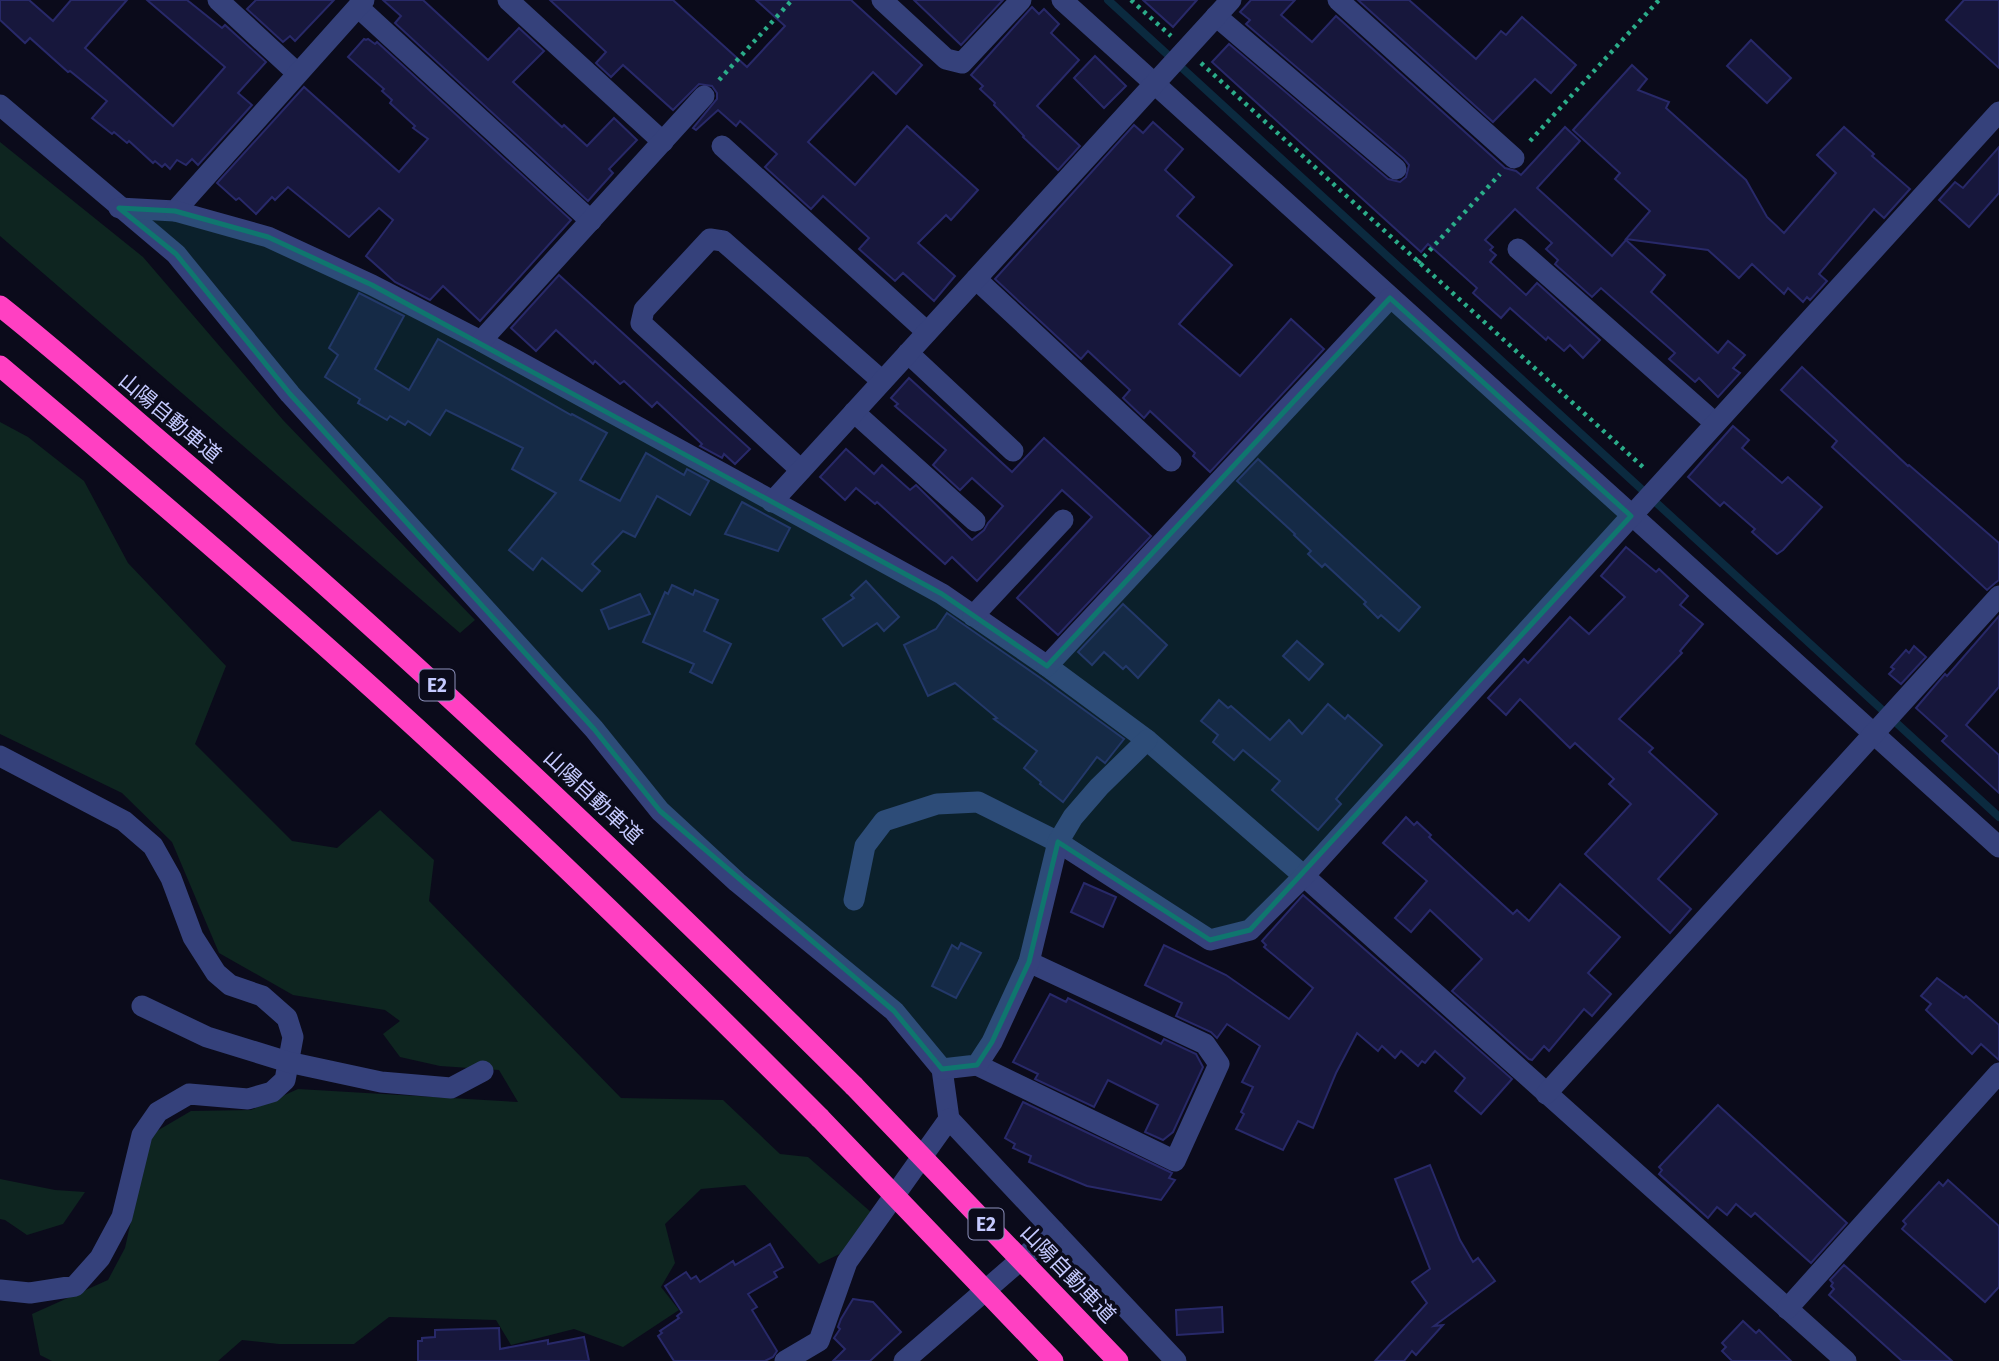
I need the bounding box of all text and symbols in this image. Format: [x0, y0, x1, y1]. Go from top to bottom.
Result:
street label: 山陽自動車道 [113, 368, 227, 468]
road number: E2 [420, 670, 454, 700]
street label: 山陽自動車道 [538, 745, 648, 849]
road number: E2 [968, 1208, 1004, 1240]
street label: 山陽自動車道 [1015, 1220, 1121, 1328]

